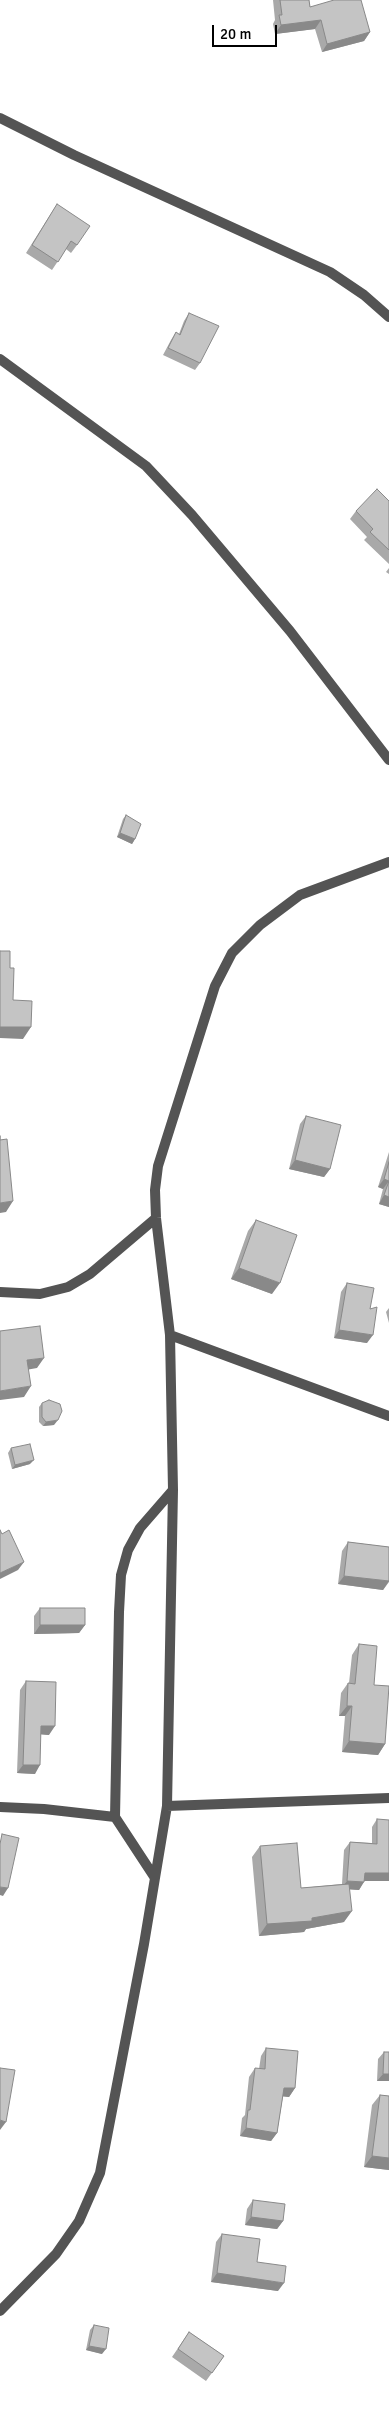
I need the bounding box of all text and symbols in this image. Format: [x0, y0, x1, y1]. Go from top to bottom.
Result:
scale bar [214, 15, 279, 47]
text: 20 m [220, 25, 251, 43]

